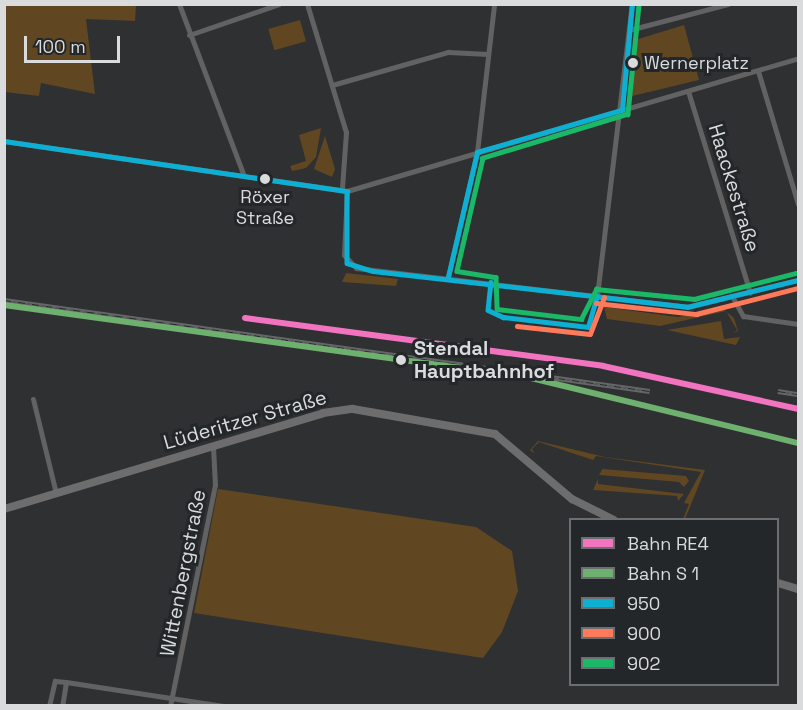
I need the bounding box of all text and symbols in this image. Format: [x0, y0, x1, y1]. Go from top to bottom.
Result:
scale bar [27, 24, 123, 62]
text: 100 m [35, 35, 86, 58]
place label: Wernerplatz [644, 52, 749, 74]
marker: Wernerplatz [627, 57, 639, 69]
street label: Haackestraße [703, 121, 765, 255]
marker: Röxer Straße [259, 173, 271, 185]
place label: Röxer Straße [236, 187, 294, 230]
place label: Stendal Hauptbahnhof [414, 336, 554, 383]
marker: Stendal Hauptbahnhof [392, 351, 410, 369]
street label: Lüderitzer Straße [161, 385, 329, 455]
street label: Wittenbergstraße [155, 488, 211, 658]
legend [569, 518, 779, 686]
text: Bahn RE4 [627, 532, 709, 555]
text: Bahn S 1 [627, 562, 699, 585]
text: 950 [627, 592, 660, 615]
text: 900 [627, 622, 661, 645]
text: 902 [627, 652, 660, 675]

